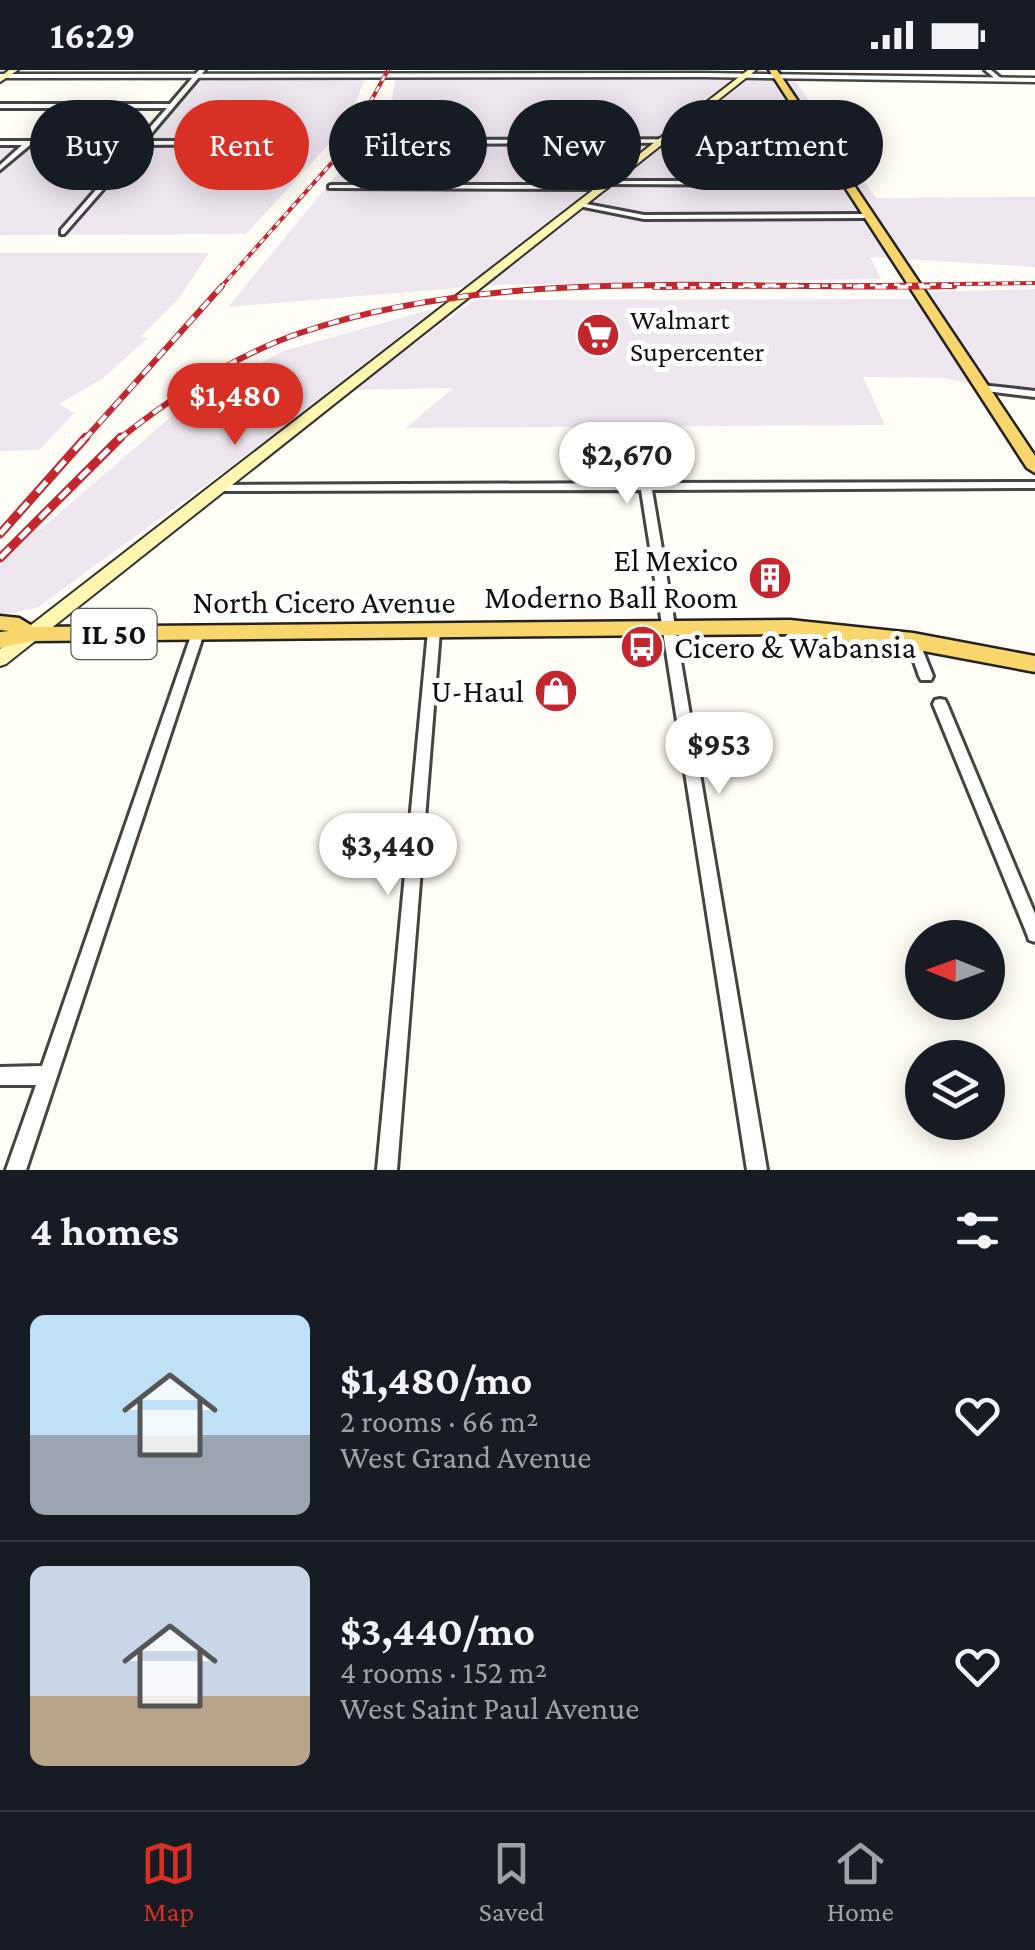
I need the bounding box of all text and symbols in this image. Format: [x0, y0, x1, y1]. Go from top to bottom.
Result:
text: 16:29 [50, 14, 135, 56]
chip: Buy [30, 100, 154, 190]
chip: Rent [174, 100, 309, 190]
chip: Filters [329, 100, 487, 190]
chip: New [507, 100, 641, 190]
chip: Apartment [661, 100, 883, 190]
place label: Walmart Supercenter [630, 304, 764, 367]
supermarket icon: Walmart Supercenter [575, 312, 621, 358]
pin: $1,480 [154, 363, 316, 448]
text: $1,480 [189, 377, 281, 413]
pin: $2,670 [546, 422, 708, 507]
text: $2,670 [581, 436, 673, 472]
place label: El Mexico Moderno Ball Room [484, 542, 738, 615]
building icon: El Mexico Moderno Ball Room [747, 555, 793, 601]
street label: North Cicero Avenue [192, 584, 456, 620]
road number: IL 50 [72, 609, 156, 659]
bus stop icon: Cicero & Wabansia [619, 624, 665, 670]
place label: Cicero & Wabansia [674, 629, 916, 665]
shop icon: U-Haul [533, 668, 579, 714]
place label: U-Haul [431, 673, 524, 709]
pin: $953 [660, 712, 778, 797]
text: $953 [687, 726, 751, 762]
pin: $3,440 [307, 813, 469, 898]
text: $3,440 [341, 827, 435, 863]
north arrow [905, 920, 1005, 1020]
map controls [905, 920, 1005, 1140]
button: layers [905, 1040, 1005, 1140]
icon: filters [950, 1203, 1005, 1258]
text: 4 homes [30, 1207, 179, 1254]
icon: home [110, 1355, 230, 1475]
text: $1,480/mo [340, 1356, 532, 1403]
icon: heart [950, 1388, 1005, 1443]
text: 2 rooms · 66 m² [340, 1403, 538, 1439]
text: West Grand Avenue [340, 1439, 591, 1475]
icon: home [110, 1606, 230, 1726]
text: $3,440/mo [340, 1607, 535, 1654]
icon: heart [950, 1639, 1005, 1694]
text: 4 rooms · 152 m² [340, 1654, 547, 1690]
text: West Saint Paul Avenue [340, 1690, 639, 1726]
tab: Map [141, 1836, 196, 1927]
tab: Saved [479, 1836, 544, 1927]
tab: Home [827, 1836, 894, 1927]

